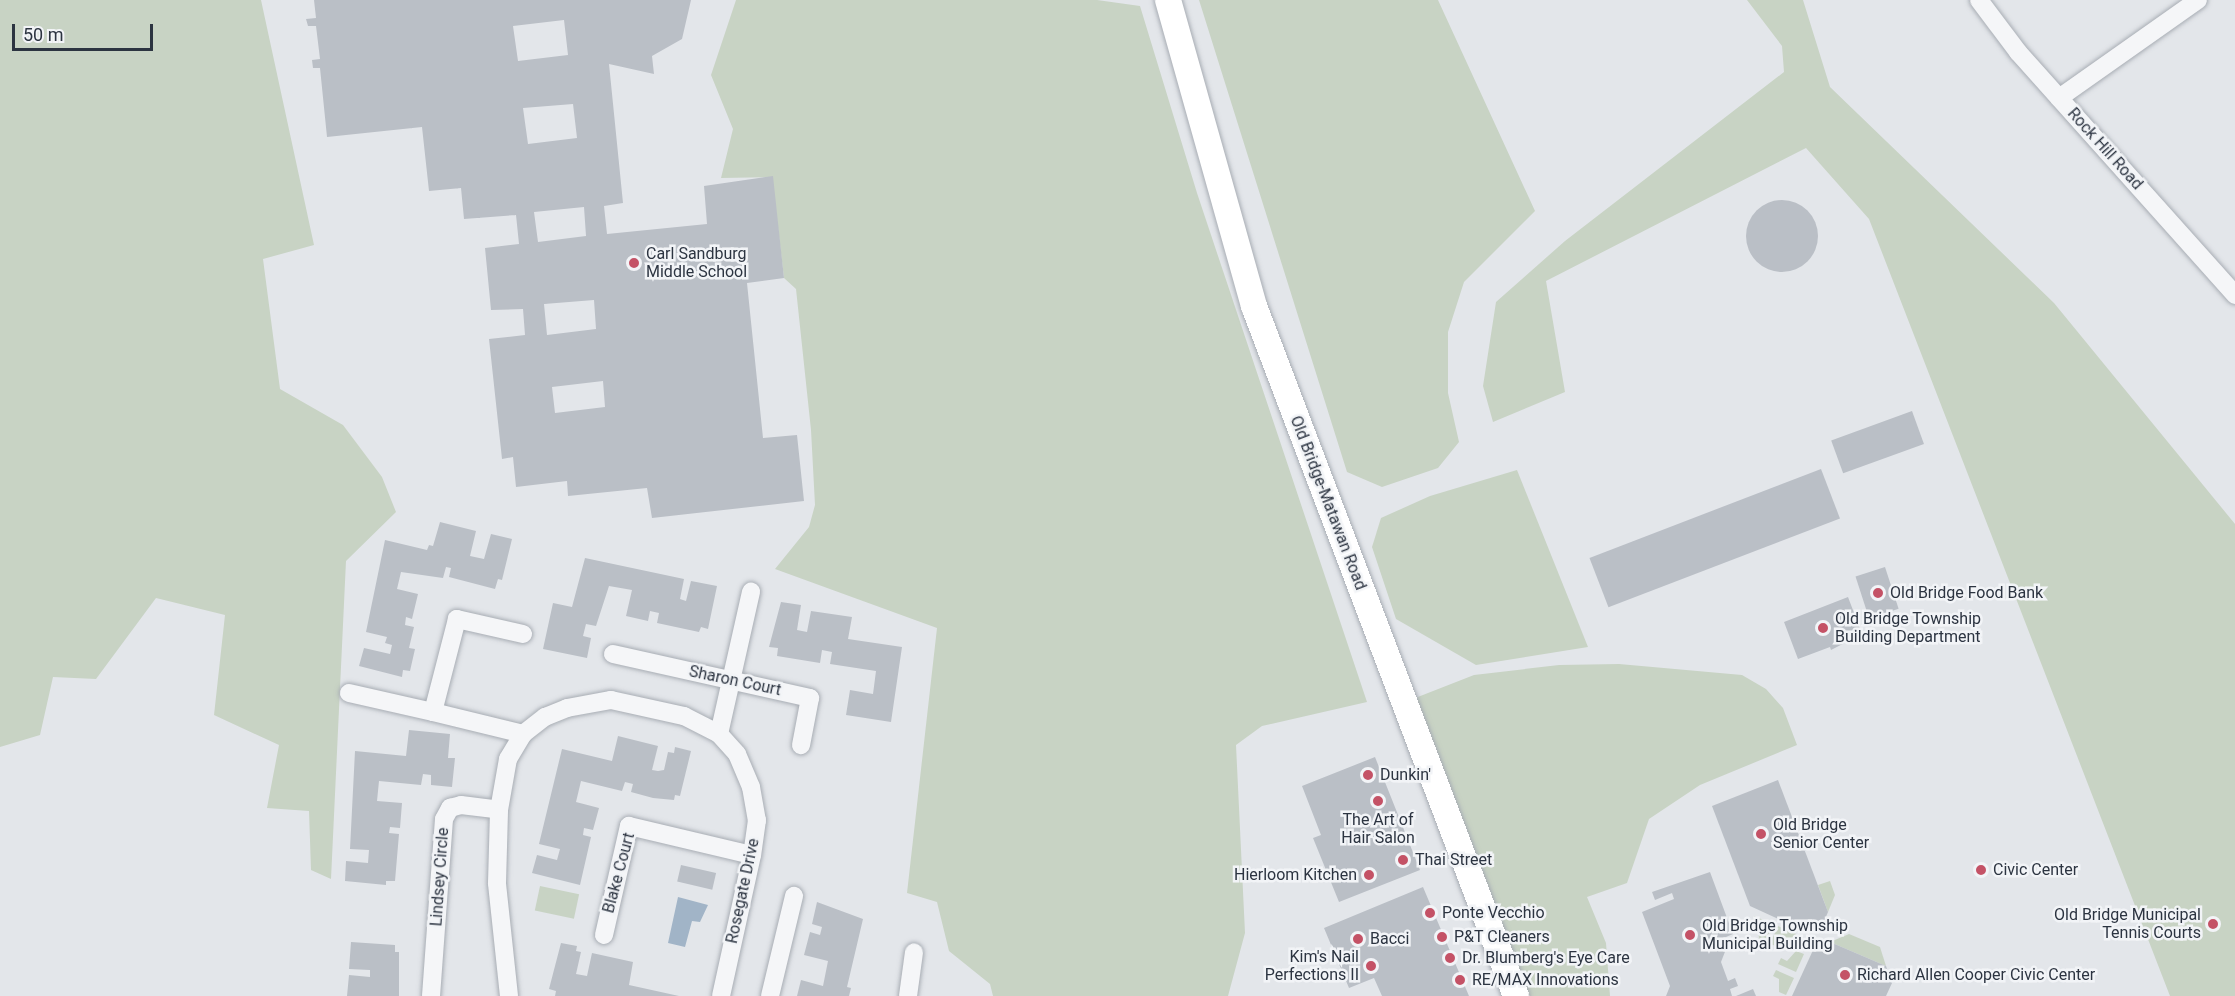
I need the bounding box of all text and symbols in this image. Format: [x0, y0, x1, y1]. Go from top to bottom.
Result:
scale bar [15, 12, 156, 50]
text: 50 m [23, 24, 63, 45]
street label: Rock Hill Road [2063, 104, 2147, 194]
place label: Carl Sandburg Middle School [646, 244, 747, 282]
marker: Carl Sandburg Middle School [627, 256, 641, 270]
street label: Old Bridge-Matawan Road [1286, 413, 1370, 593]
place label: Old Bridge Food Bank [1890, 583, 2043, 603]
marker: Old Bridge Food Bank [1871, 586, 1885, 600]
place label: Old Bridge Township Building Department [1835, 609, 1981, 647]
marker: Old Bridge Township Building Department [1816, 621, 1830, 635]
street label: Sharon Court [687, 662, 783, 700]
place label: Dunkin' [1380, 765, 1431, 785]
marker: Dunkin' [1361, 768, 1375, 782]
marker: The Art of Hair Salon [1371, 794, 1385, 808]
place label: The Art of Hair Salon [1341, 810, 1415, 848]
place label: Old Bridge Senior Center [1773, 815, 1869, 853]
street label: Lindsey Circle [427, 827, 453, 927]
marker: Old Bridge Senior Center [1754, 827, 1768, 841]
street label: Blake Court [599, 831, 639, 915]
street label: Rosegate Drive [722, 837, 764, 945]
place label: Thai Street [1415, 850, 1492, 870]
marker: Thai Street [1396, 853, 1410, 867]
place label: Civic Center [1993, 860, 2078, 880]
marker: Civic Center [1974, 863, 1988, 877]
place label: Hierloom Kitchen [1234, 865, 1357, 885]
marker: Hierloom Kitchen [1362, 868, 1376, 882]
place label: Ponte Vecchio [1442, 903, 1545, 923]
place label: Old Bridge Municipal Tennis Courts [2054, 905, 2201, 943]
marker: Ponte Vecchio [1423, 906, 1437, 920]
place label: Old Bridge Township Municipal Building [1702, 916, 1848, 954]
marker: Old Bridge Municipal Tennis Courts [2206, 917, 2220, 931]
place label: P&T Cleaners [1454, 927, 1550, 947]
marker: Old Bridge Township Municipal Building [1683, 928, 1697, 942]
place label: Bacci [1370, 929, 1409, 949]
marker: P&T Cleaners [1435, 930, 1449, 944]
marker: Bacci [1351, 932, 1365, 946]
place label: Kim's Nail Perfections II [1265, 947, 1359, 985]
place label: Dr. Blumberg's Eye Care [1462, 948, 1630, 968]
marker: Dr. Blumberg's Eye Care [1443, 951, 1457, 965]
marker: Kim's Nail Perfections II [1364, 959, 1378, 973]
place label: Richard Allen Cooper Civic Center [1857, 965, 2095, 985]
marker: Richard Allen Cooper Civic Center [1838, 968, 1852, 982]
place label: RE/MAX Innovations [1472, 970, 1619, 990]
marker: RE/MAX Innovations [1453, 973, 1467, 987]

